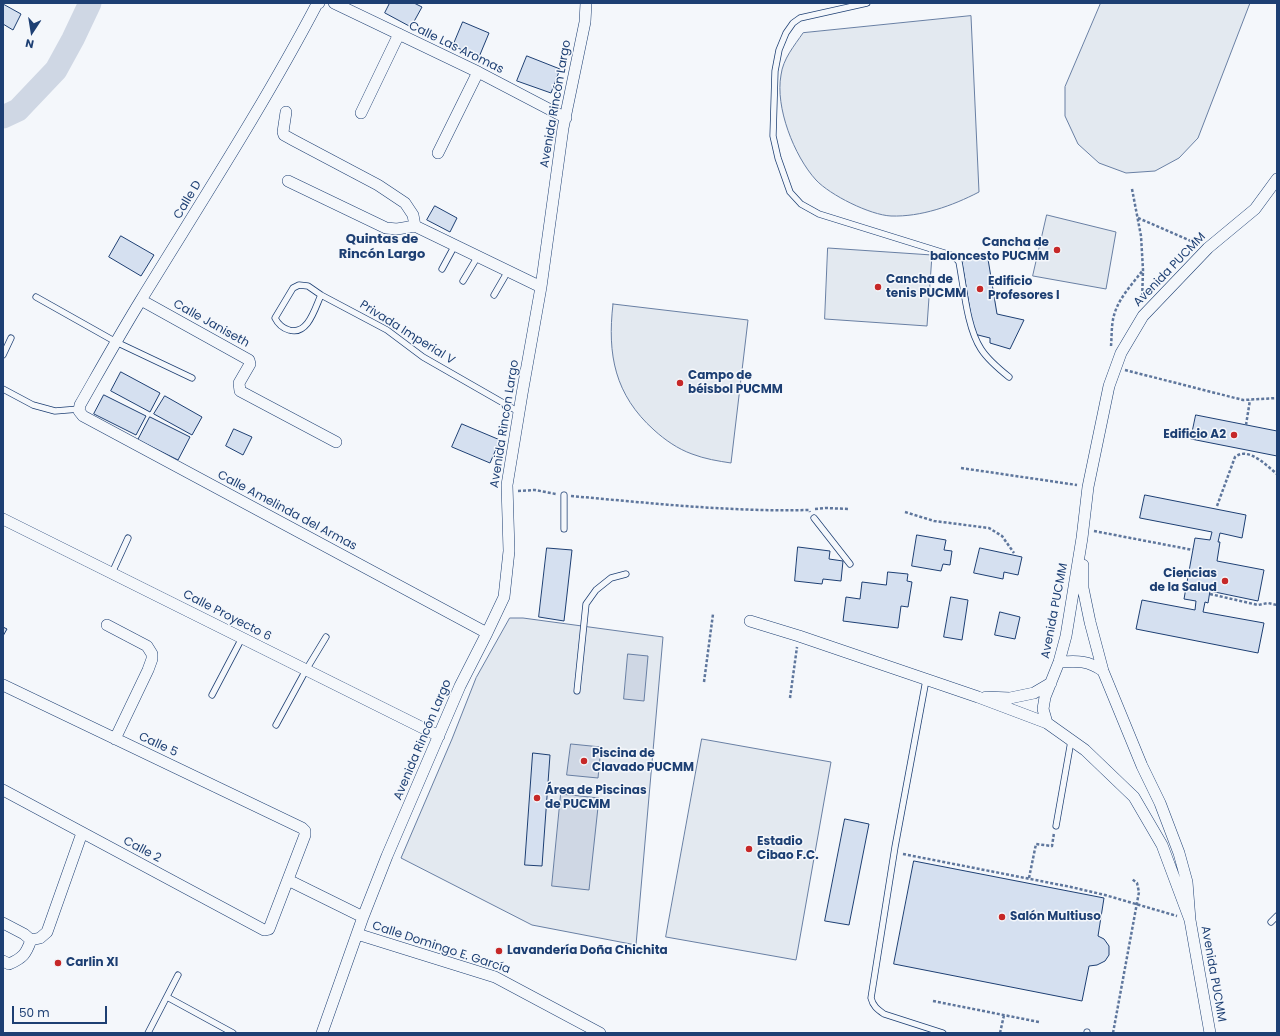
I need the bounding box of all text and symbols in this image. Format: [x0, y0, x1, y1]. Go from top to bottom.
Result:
north arrow [12, 12, 52, 52]
street label: Calle Las Aromas [406, 19, 506, 77]
text: N [24, 35, 35, 52]
street label: Avenida Rincón Largo [538, 39, 574, 169]
street label: Calle D [171, 178, 205, 222]
street label: Avenida PUCMM [1131, 230, 1209, 310]
district label: Quintas de Rincón Largo [339, 232, 425, 263]
place label: Cancha de baloncesto PUCMM [930, 236, 1049, 264]
marker: Cancha de baloncesto PUCMM [1052, 245, 1062, 255]
place label: Cancha de tenis PUCMM [886, 273, 966, 301]
place label: Edificio Profesores I [988, 275, 1060, 303]
marker: Cancha de tenis PUCMM [873, 282, 883, 292]
marker: Edificio Profesores I [975, 284, 985, 294]
street label: Calle Janiseth [170, 297, 252, 351]
street label: Privada Imperial V [357, 298, 457, 368]
street label: Avenida Rincón Largo [488, 359, 522, 489]
place label: Campo de béisbol PUCMM [688, 369, 783, 397]
marker: Campo de béisbol PUCMM [675, 378, 685, 388]
place label: Edificio A2 [1163, 428, 1226, 442]
marker: Edificio A2 [1229, 430, 1239, 440]
street label: Calle Amelinda del Armas [215, 468, 359, 554]
street label: Avenida PUCMM [1039, 562, 1071, 660]
place label: Ciencias de la Salud [1149, 567, 1217, 595]
marker: Ciencias de la Salud [1220, 576, 1230, 586]
street label: Calle Proyecto 6 [180, 587, 274, 645]
street label: Avenida Rincón Largo [391, 678, 455, 802]
street label: Calle 5 [136, 730, 180, 760]
place label: Piscina de Clavado PUCMM [592, 747, 694, 775]
marker: Piscina de Clavado PUCMM [579, 756, 589, 766]
place label: Área de Piscinas de PUCMM [545, 784, 647, 812]
marker: Área de Piscinas de PUCMM [532, 793, 542, 803]
street label: Calle 2 [121, 834, 163, 866]
place label: Estadio Cibao F.C. [757, 835, 819, 863]
marker: Estadio Cibao F.C. [744, 844, 754, 854]
place label: Salón Multiuso [1010, 910, 1101, 924]
marker: Salón Multiuso [997, 912, 1007, 922]
street label: Calle Domingo E. García [370, 919, 512, 977]
street label: Avenida PUCMM [1197, 925, 1229, 1023]
place label: Lavandería Doña Chichita [507, 944, 668, 958]
marker: Lavandería Doña Chichita [494, 946, 504, 956]
place label: Carlin XI [66, 956, 118, 970]
marker: Carlin XI [53, 958, 63, 968]
scale bar [14, 998, 109, 1024]
text: 50 m [19, 1004, 50, 1021]

